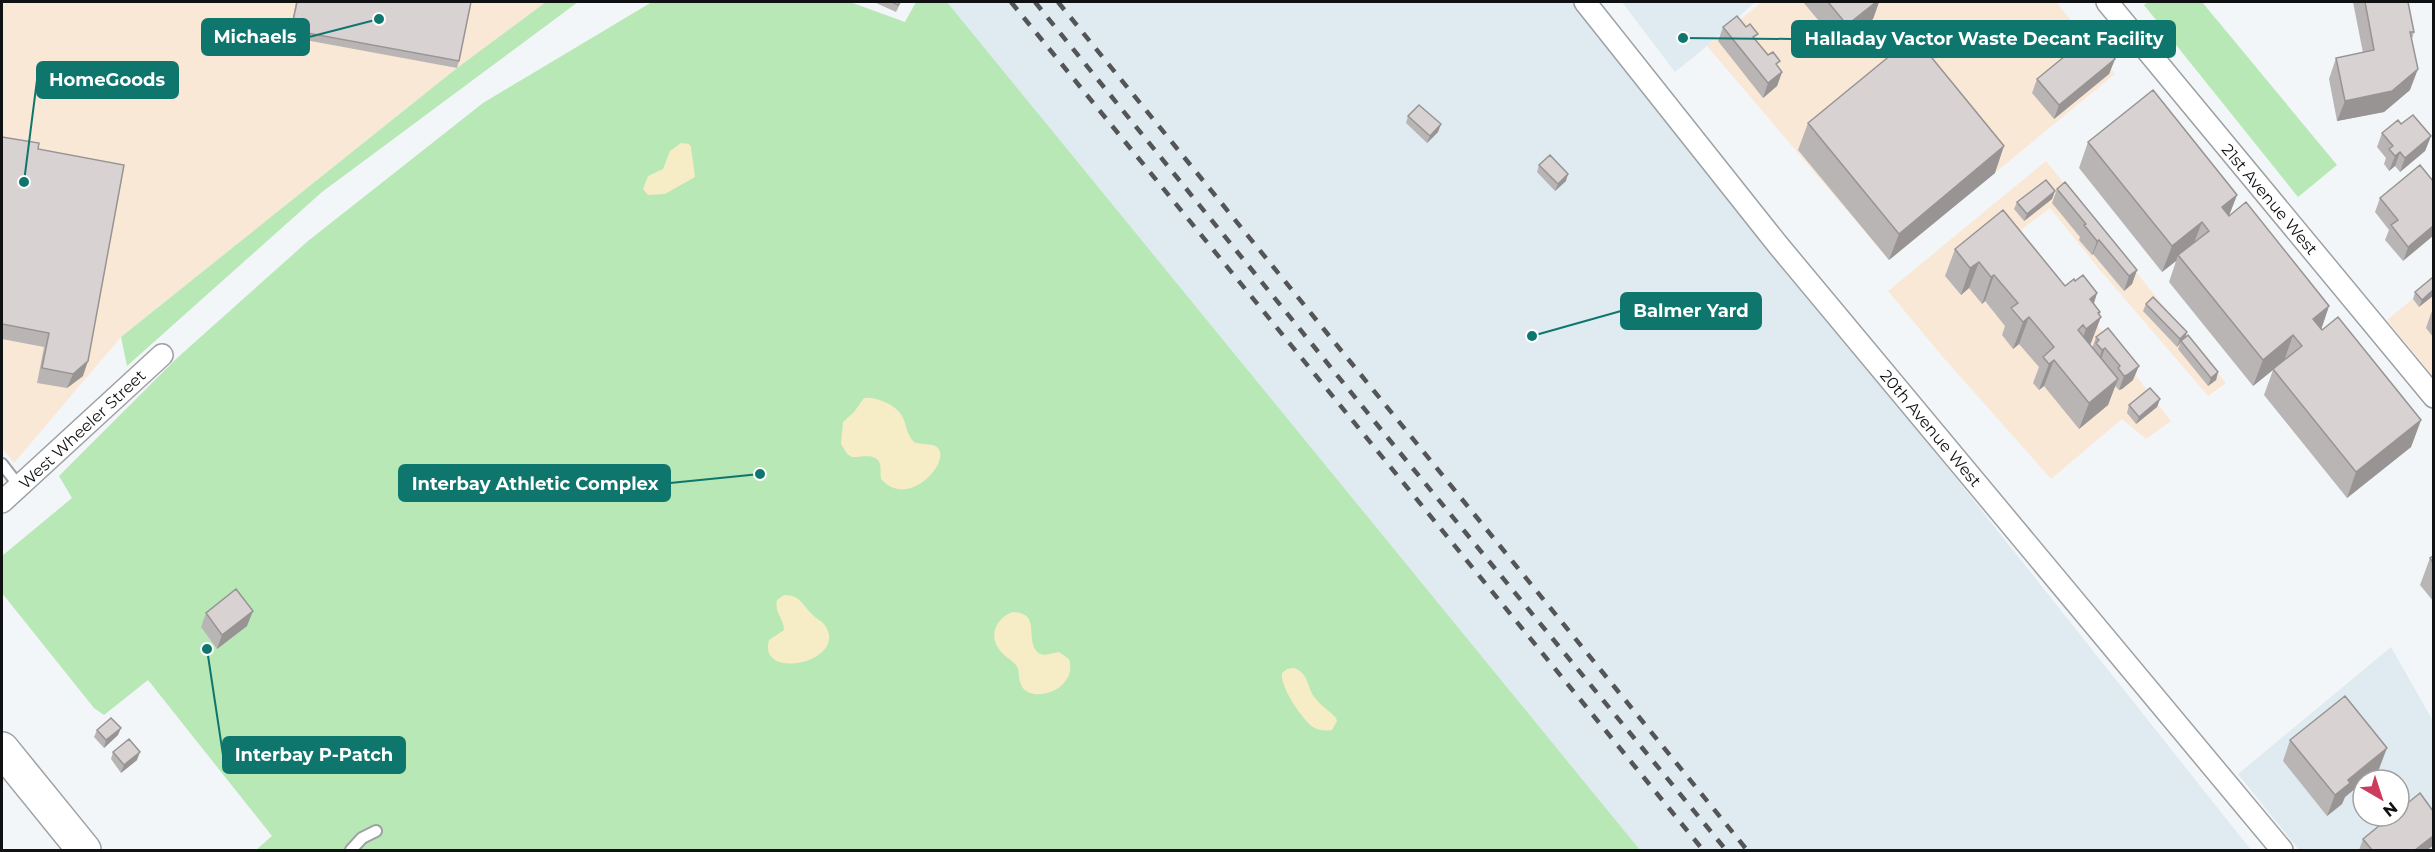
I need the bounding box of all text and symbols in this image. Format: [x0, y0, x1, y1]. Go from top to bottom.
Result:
callout: Michaels [202, 19, 309, 55]
callout: Halladay Vactor Waste Decant Facility [1792, 21, 2175, 57]
text: Michaels [213, 26, 297, 48]
text: Halladay Vactor Waste Decant Facility [1805, 28, 2164, 50]
callout: HomeGoods [37, 62, 178, 98]
text: HomeGoods [49, 69, 165, 91]
street label: 21st Avenue West [2218, 140, 2322, 259]
callout: Balmer Yard [1621, 293, 1761, 329]
text: Balmer Yard [1633, 300, 1749, 322]
street label: West Wheeler Street [15, 366, 150, 493]
street label: 20th Avenue West [1876, 366, 1985, 491]
callout: Interbay Athletic Complex [399, 465, 670, 501]
text: Interbay Athletic Complex [412, 473, 659, 495]
callout: Interbay P-Patch [223, 737, 405, 773]
text: Interbay P-Patch [235, 744, 393, 766]
north arrow [2351, 768, 2411, 828]
text: N [2379, 798, 2401, 821]

